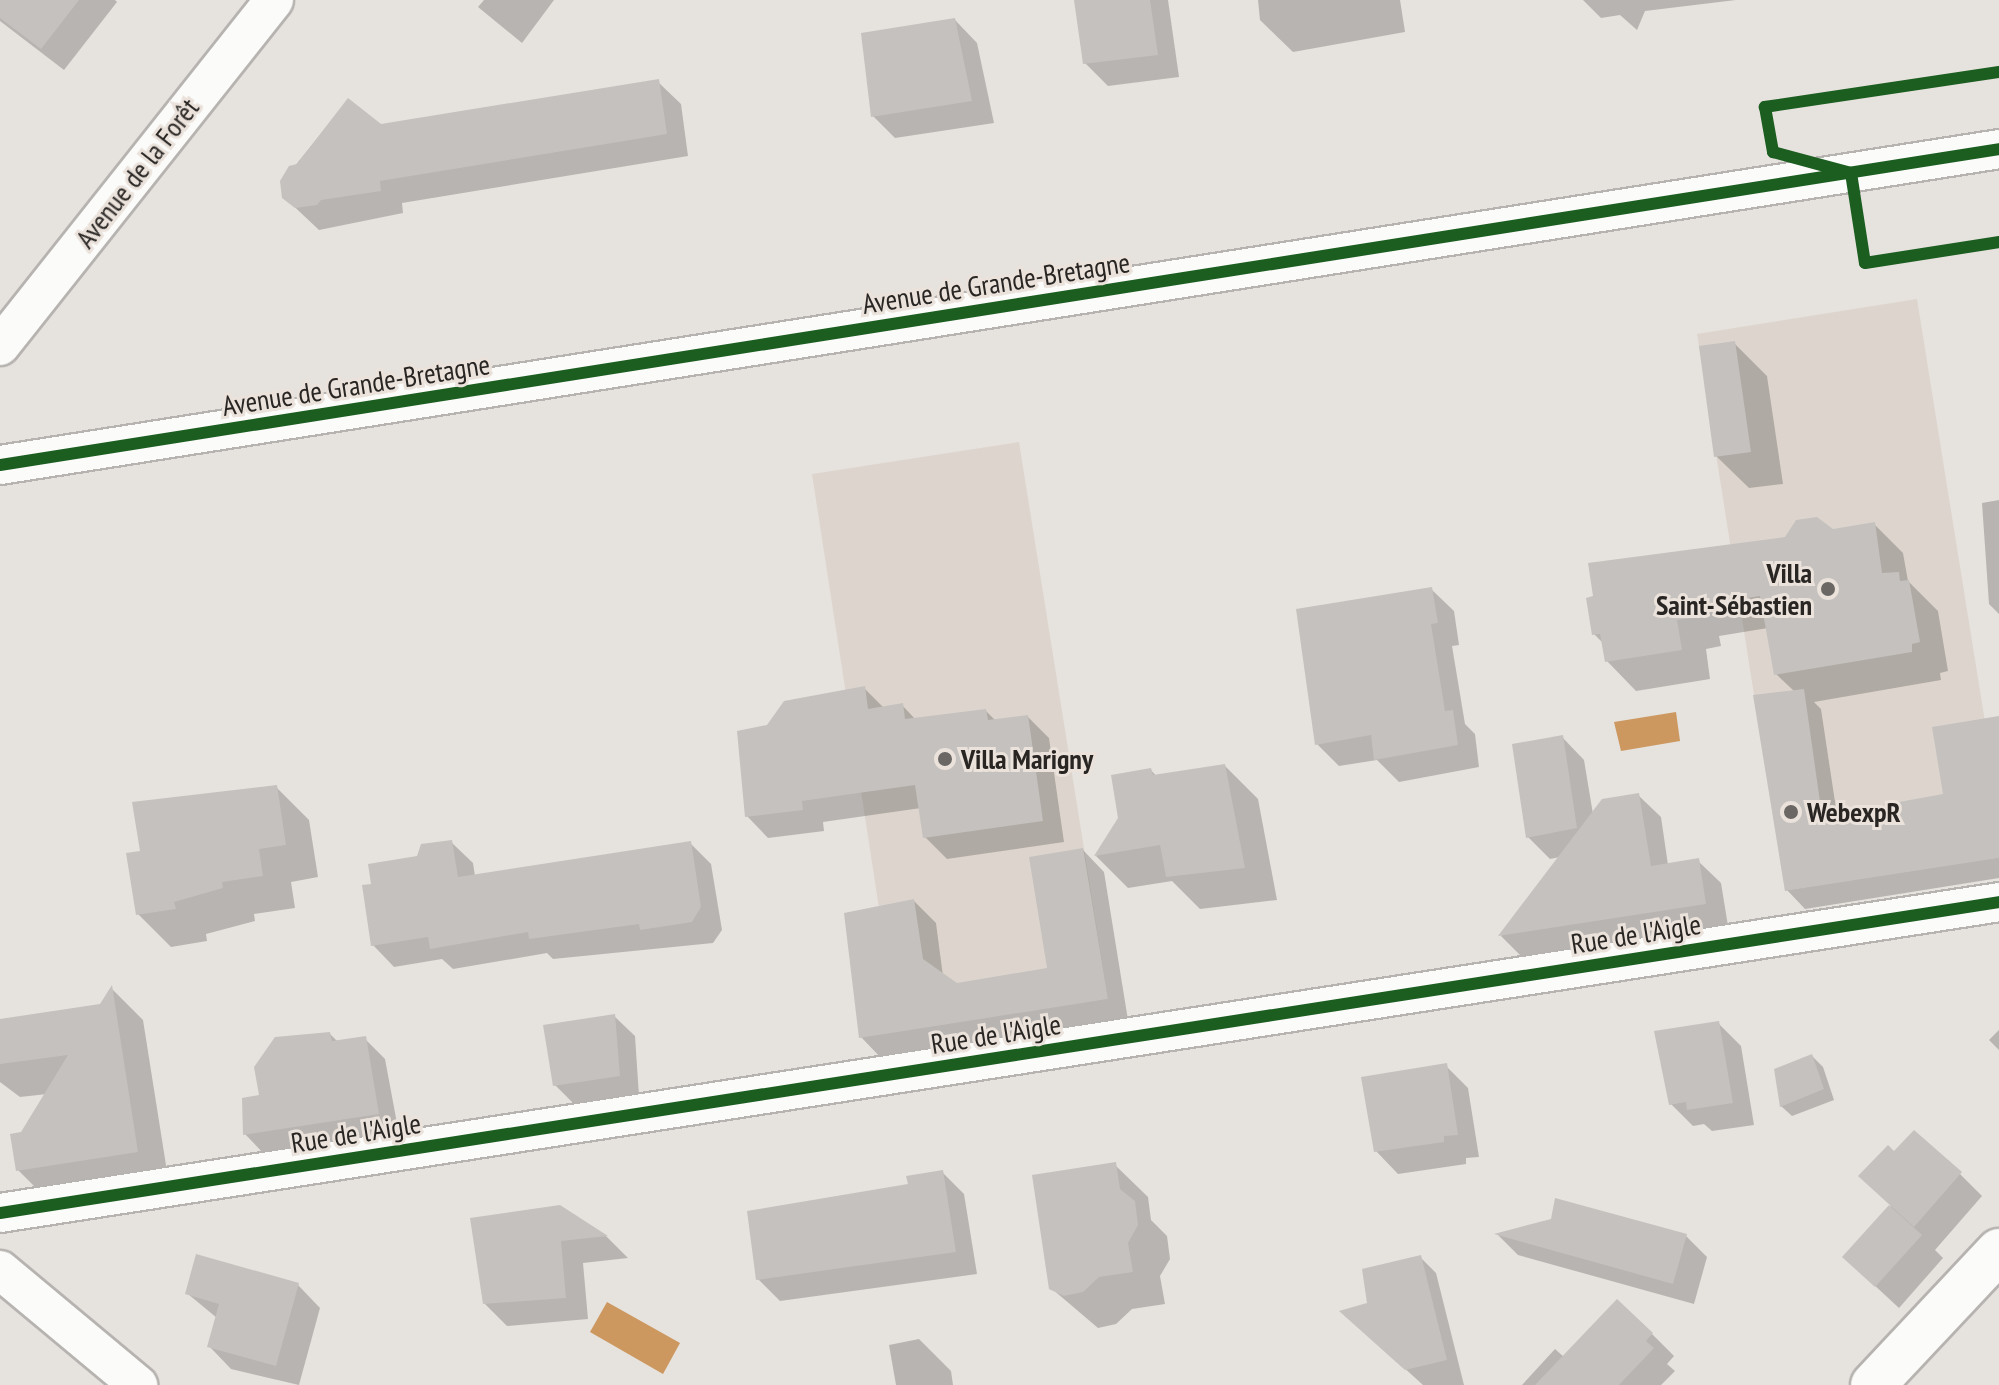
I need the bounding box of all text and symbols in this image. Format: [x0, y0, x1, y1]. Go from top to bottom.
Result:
street label: Avenue de la Forêt [68, 91, 206, 255]
street label: Avenue de Grande-Bretagne [860, 245, 1132, 321]
street label: Avenue de Grande-Bretagne [220, 347, 492, 423]
place label: Villa Saint-Sébastien [1656, 556, 1812, 622]
marker: Villa Saint-Sébastien [1819, 580, 1837, 598]
place label: Villa Marigny [961, 742, 1093, 776]
marker: Villa Marigny [936, 750, 954, 768]
place label: WebexpR [1807, 795, 1901, 829]
marker: WebexpR [1782, 803, 1800, 821]
street label: Rue de l'Aigle [1569, 907, 1703, 961]
street label: Rue de l'Aigle [929, 1007, 1063, 1061]
street label: Rue de l'Aigle [289, 1106, 423, 1160]

